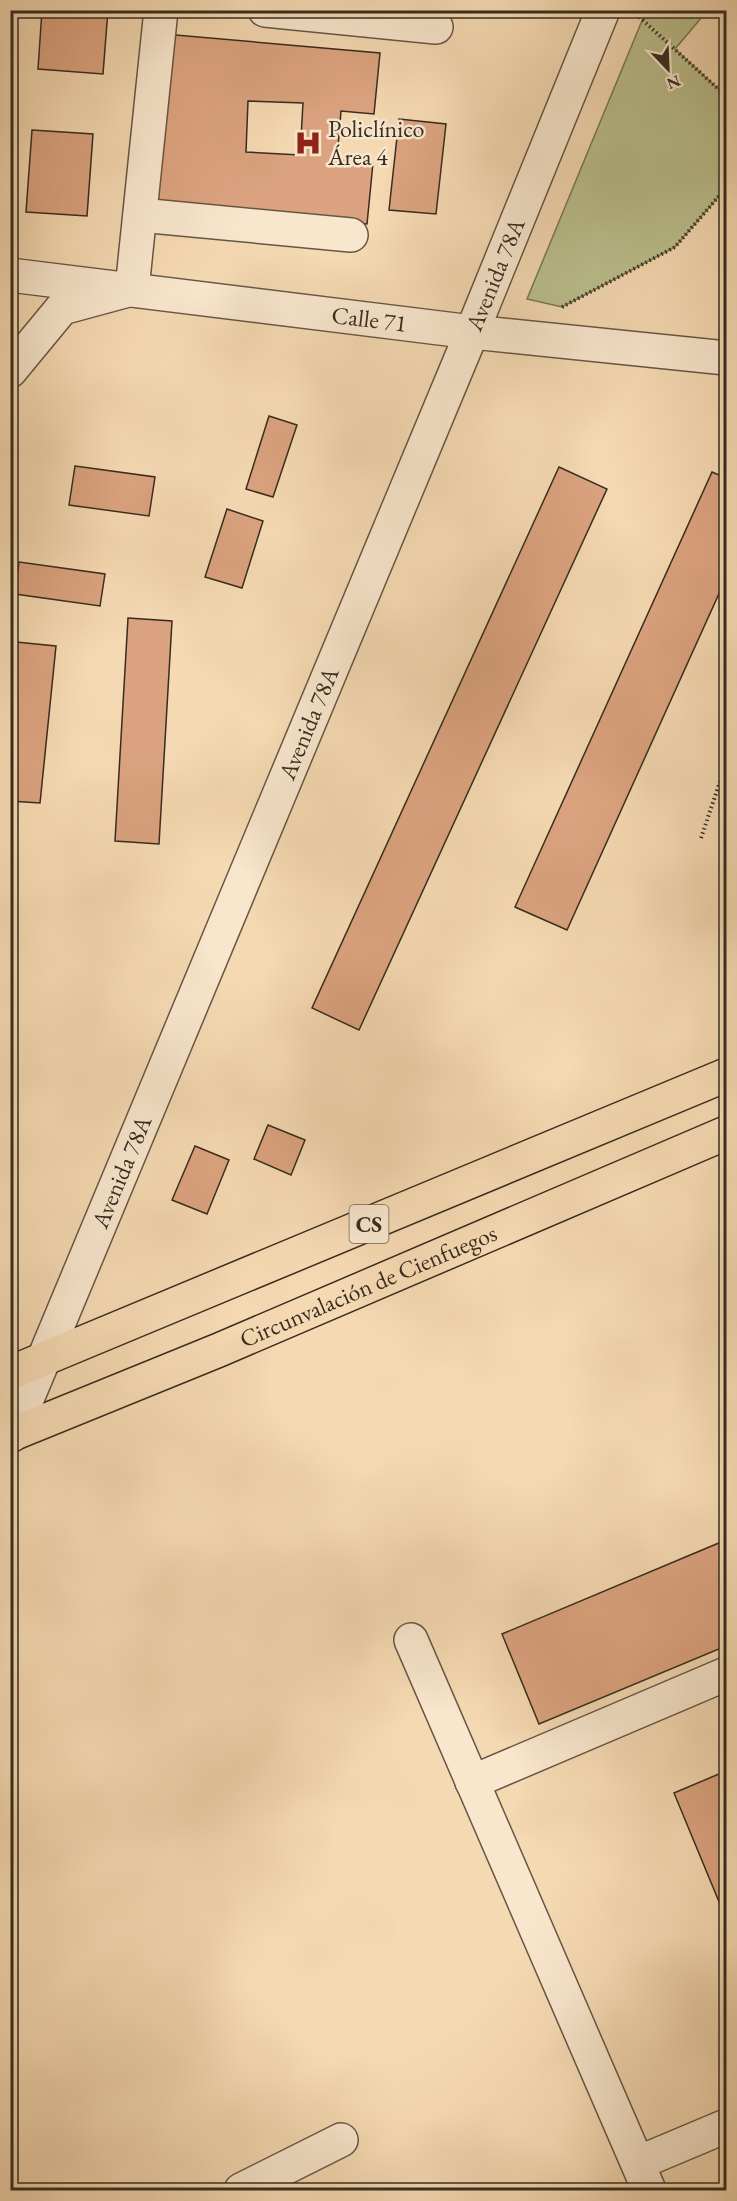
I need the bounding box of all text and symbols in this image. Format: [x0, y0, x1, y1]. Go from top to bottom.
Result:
north arrow [638, 39, 698, 99]
text: N [664, 70, 684, 95]
place label: Policlínico Área 4 [327, 113, 424, 172]
hospital icon: Policlínico Área 4 [293, 128, 323, 158]
street label: Avenida 78A [458, 213, 532, 336]
street label: Calle 71 [330, 299, 409, 339]
street label: Avenida 78A [271, 662, 346, 785]
street label: Avenida 78A [84, 1111, 159, 1234]
road number: CS [350, 1205, 388, 1243]
street label: Circunvalación de Cienfuegos [235, 1217, 501, 1354]

